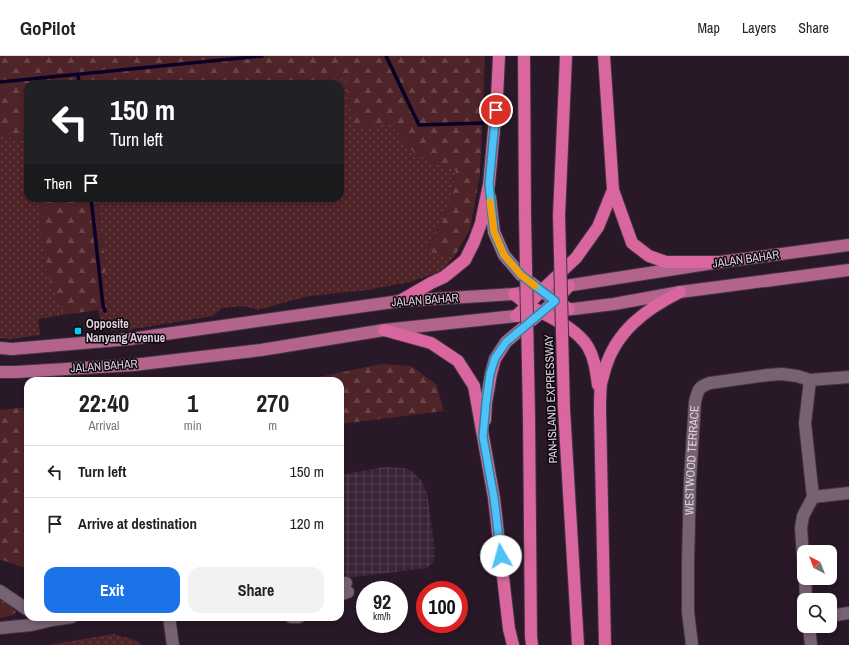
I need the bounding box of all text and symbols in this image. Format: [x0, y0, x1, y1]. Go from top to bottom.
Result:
text: GoPilot [20, 15, 75, 41]
text: Map [698, 19, 720, 37]
text: Layers [742, 19, 776, 37]
text: Share [798, 19, 829, 37]
text: 150 m [110, 91, 175, 129]
pin [479, 93, 513, 127]
icon: left [44, 96, 96, 148]
icon: arrive [485, 99, 507, 121]
text: Turn left [110, 127, 163, 152]
icon: arrive [80, 172, 102, 194]
text: Then [44, 173, 72, 194]
street label: JALAN BAHAR [712, 246, 780, 272]
street label: JALAN BAHAR [391, 290, 459, 310]
place label: Opposite Nanyang Avenue [86, 316, 166, 346]
marker: Opposite Nanyang Avenue [73, 326, 83, 336]
street label: PAN-ISLAND EXPRESSWAY [541, 334, 561, 464]
street label: JALAN BAHAR [70, 356, 138, 376]
text: 22:40 [79, 387, 129, 419]
text: 1 [187, 387, 198, 419]
text: 270 [256, 387, 289, 419]
street label: WESTWOOD TERRACE [681, 405, 703, 515]
text: Arrival [89, 417, 119, 434]
text: min [184, 417, 202, 434]
text: m [268, 417, 277, 434]
icon: left [44, 461, 66, 483]
text: Turn left [78, 461, 126, 482]
text: 150 m [290, 461, 324, 482]
icon: arrive [44, 513, 66, 535]
text: Arrive at destination [78, 513, 197, 534]
text: 120 m [290, 513, 324, 534]
position arrow [480, 535, 522, 577]
north arrow [797, 545, 837, 585]
map controls [797, 545, 837, 633]
button: Exit [44, 567, 180, 613]
button: Share [188, 567, 324, 613]
speed limit sign: 100 [416, 581, 468, 633]
text: 92 [373, 588, 391, 615]
button: search [797, 593, 837, 633]
text: km/h [373, 610, 391, 623]

